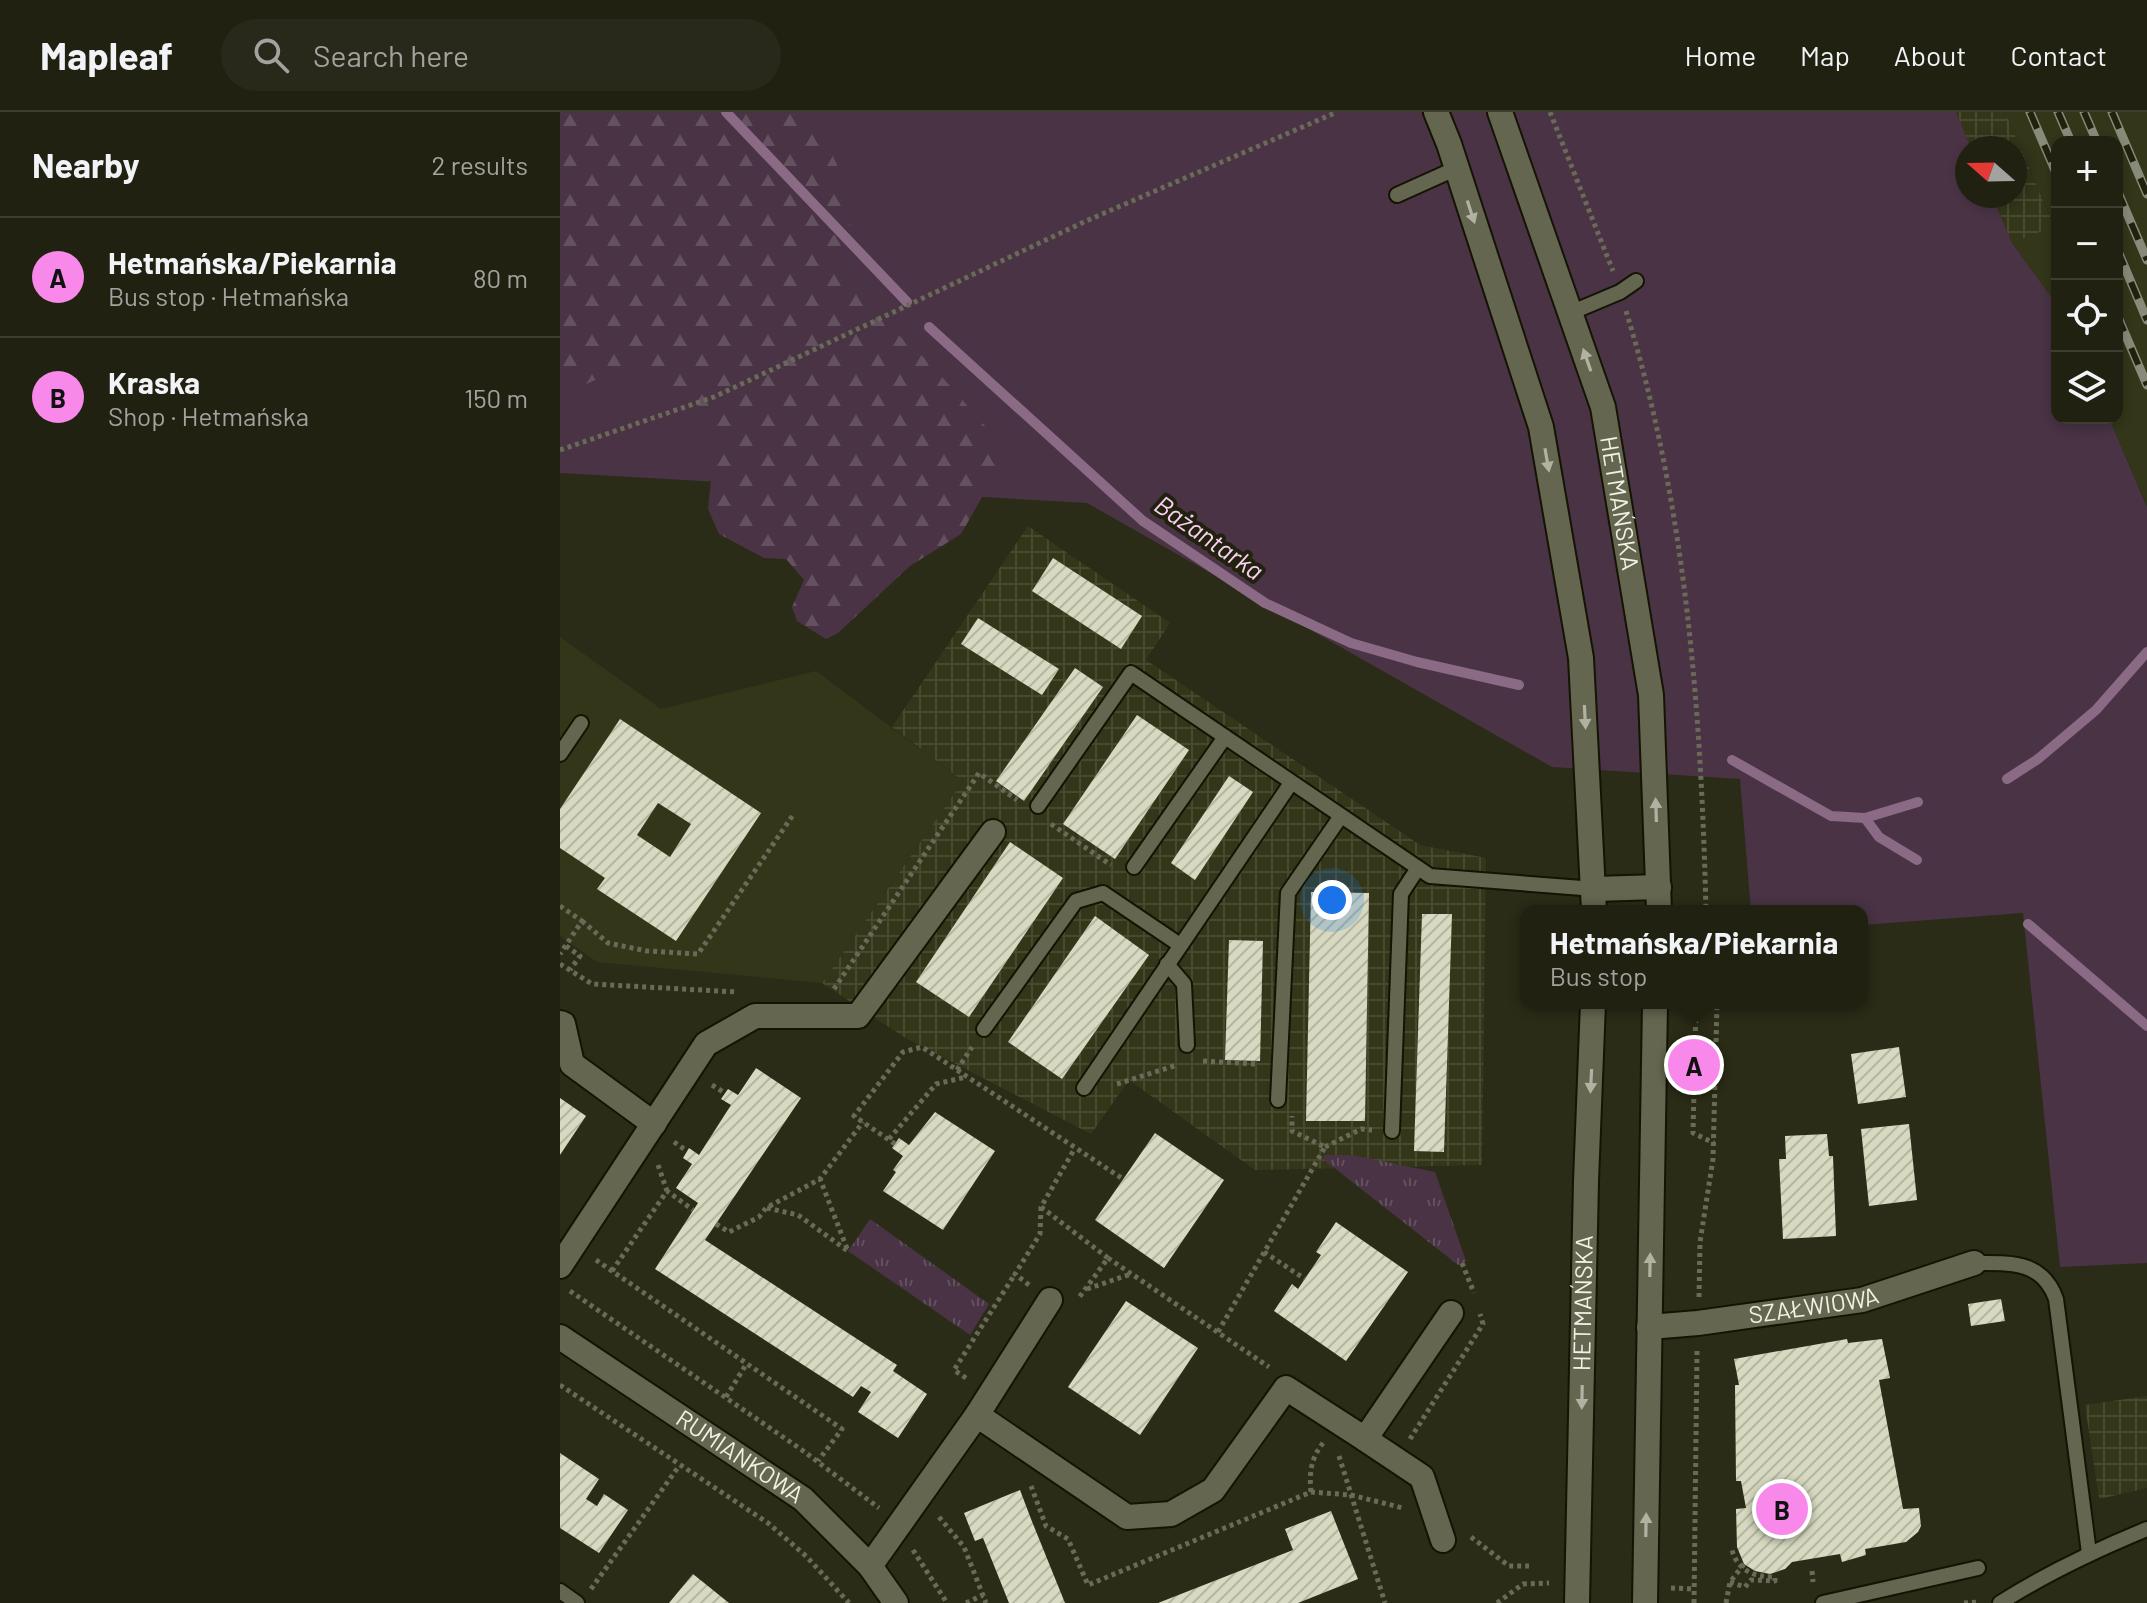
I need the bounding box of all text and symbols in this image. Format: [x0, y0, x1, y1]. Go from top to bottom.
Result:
search box [221, 19, 781, 91]
text: Mapleaf [40, 32, 173, 78]
icon: search [249, 33, 293, 77]
text: Search here [313, 37, 469, 73]
text: Home [1685, 38, 1756, 72]
text: Map [1800, 38, 1850, 72]
text: About [1894, 38, 1966, 72]
text: Contact [2010, 38, 2107, 72]
north arrow [1955, 136, 2027, 208]
map controls [2051, 136, 2123, 424]
button: + [2051, 136, 2123, 208]
text: Nearby [32, 144, 140, 185]
text: 2 results [432, 149, 528, 180]
one-way arrow [1466, 200, 1478, 224]
button: − [2051, 208, 2123, 280]
text: Hetmańska/Piekarnia [108, 244, 396, 280]
text: A [49, 262, 67, 293]
text: 80 m [473, 262, 528, 293]
text: Bus stop · Hetmańska [108, 280, 349, 311]
button: locate [2051, 280, 2123, 352]
one-way arrow [1580, 348, 1592, 372]
button: layers [2051, 352, 2123, 424]
text: Kraska [108, 364, 200, 400]
text: B [50, 382, 66, 413]
text: 150 m [464, 382, 528, 413]
text: Shop · Hetmańska [108, 400, 309, 431]
street label: HETMAŃSKA [1595, 434, 1646, 572]
one-way arrow [1541, 448, 1553, 473]
water label: Bażantarka [1149, 488, 1270, 586]
one-way arrow [1579, 705, 1592, 730]
one-way arrow [1649, 797, 1662, 822]
your location [1312, 880, 1352, 920]
popup [1520, 905, 1868, 1009]
text: Hetmańska/Piekarnia [1550, 924, 1838, 960]
text: Bus stop [1550, 960, 1647, 991]
pin: A [1668, 1035, 1720, 1095]
one-way arrow [1584, 1069, 1597, 1094]
street label: HETMAŃSKA [1566, 1235, 1598, 1371]
one-way arrow [1644, 1252, 1656, 1277]
street label: SZAŁWIOWA [1747, 1280, 1882, 1329]
one-way arrow [1575, 1385, 1588, 1410]
street label: RUMIANKOWA [671, 1403, 810, 1508]
pin: B [1756, 1479, 1808, 1539]
one-way arrow [1640, 1512, 1653, 1537]

